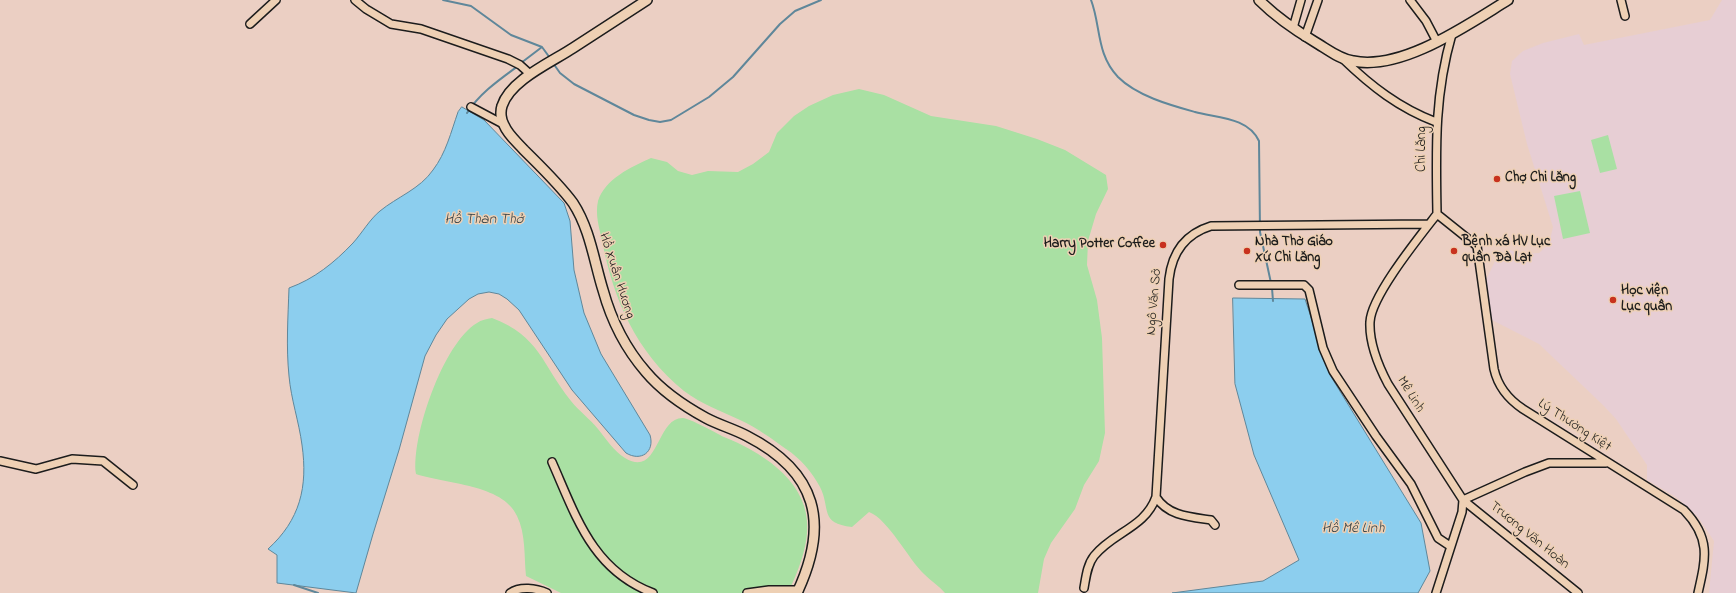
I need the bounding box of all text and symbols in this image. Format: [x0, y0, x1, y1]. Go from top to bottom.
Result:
street label: Chi Lăng [1415, 126, 1431, 172]
place label: Chợ Chi Lăng [1505, 171, 1576, 187]
marker: Chợ Chi Lăng [1492, 174, 1502, 184]
water label: Hồ Than Thở [445, 212, 523, 230]
street label: Hồ Xuân Hương [594, 231, 638, 321]
place label: Nhà Thờ Giáo Xứ Chi Lăng [1255, 235, 1333, 268]
place label: Bệnh xá HV Lục quân Đà Lạt [1462, 235, 1550, 268]
place label: Harry Potter Coffee [1044, 237, 1155, 253]
marker: Harry Potter Coffee [1158, 240, 1168, 250]
marker: Nhà Thờ Giáo Xứ Chi Lăng [1242, 246, 1252, 256]
marker: Bệnh xá HV Lục quân Đà Lạt [1449, 246, 1459, 256]
street label: Ngô Văn Sở [1144, 268, 1166, 336]
place label: Học viện Lục quân [1621, 284, 1672, 316]
marker: Học viện Lục quân [1608, 295, 1618, 305]
street label: Mê Linh [1392, 374, 1428, 416]
street label: Lý Thường Kiệt [1534, 396, 1614, 456]
street label: Trương Văn Hoàn [1486, 499, 1572, 573]
water label: Hồ Mê Linh [1322, 521, 1384, 539]

